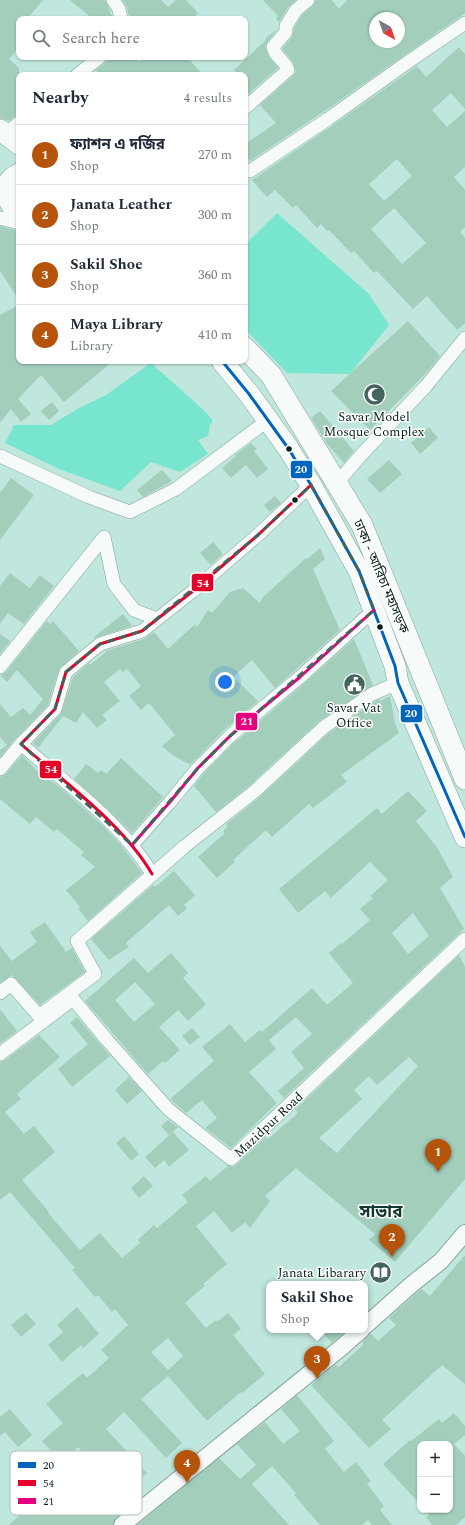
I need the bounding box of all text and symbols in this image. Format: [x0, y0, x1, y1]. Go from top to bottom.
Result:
north arrow [369, 12, 405, 48]
search box [16, 16, 248, 60]
icon: search [30, 27, 52, 49]
text: Search here [62, 27, 140, 50]
text: Nearby [32, 85, 88, 111]
text: 4 results [184, 88, 232, 108]
text: ফ্যাশন এ দর্জির [70, 133, 165, 156]
text: 1 [41, 145, 49, 165]
text: 270 m [198, 145, 232, 165]
text: Shop [70, 156, 99, 176]
text: Janata Leather [70, 193, 172, 216]
text: 2 [41, 205, 49, 225]
text: 300 m [198, 205, 232, 225]
text: Shop [70, 216, 99, 236]
text: Sakil Shoe [70, 253, 143, 276]
text: 3 [41, 265, 49, 285]
text: 360 m [198, 265, 232, 285]
text: Shop [70, 276, 99, 296]
text: Maya Library [70, 313, 163, 336]
text: 4 [41, 325, 49, 345]
text: 410 m [198, 325, 232, 345]
text: Library [70, 336, 113, 356]
mosque icon: Savar Model Mosque Complex [361, 381, 387, 407]
place label: Savar Model Mosque Complex [324, 407, 425, 442]
unlabelled marker [284, 444, 294, 454]
line badge: 20 [290, 460, 313, 479]
text: 20 [295, 461, 307, 478]
unlabelled marker [290, 495, 300, 505]
street label: ঢাকা - আরিচা মহাসড়ক [348, 515, 414, 637]
line badge: 54 [191, 573, 214, 592]
text: 54 [197, 575, 210, 592]
unlabelled marker [375, 622, 385, 632]
your location [215, 672, 235, 692]
public building icon: Savar Vat Office [341, 672, 367, 698]
place label: Savar Vat Office [327, 698, 382, 733]
line badge: 20 [400, 704, 423, 723]
text: 20 [405, 705, 417, 722]
line badge: 21 [235, 712, 258, 731]
text: 21 [241, 713, 253, 730]
line badge: 54 [39, 760, 62, 779]
text: 54 [45, 761, 58, 778]
street label: Mazidpur Road [229, 1087, 308, 1162]
pin: 1 [425, 1139, 451, 1172]
district label: সাভার [359, 1199, 403, 1225]
pin: 2 [379, 1224, 405, 1257]
library icon: Janata Libarary [368, 1259, 394, 1285]
place label: Janata Libarary [278, 1263, 367, 1283]
popup [266, 1281, 368, 1333]
text: Sakil Shoe [281, 1286, 353, 1309]
text: Shop [281, 1309, 310, 1329]
pin: 3 [304, 1346, 330, 1379]
map controls [417, 1441, 453, 1513]
button: + [417, 1441, 453, 1477]
pin: 4 [174, 1450, 200, 1483]
legend [10, 1451, 142, 1515]
text: 20 [43, 1457, 54, 1474]
text: 54 [43, 1475, 54, 1492]
button: − [417, 1477, 453, 1513]
text: 21 [43, 1493, 54, 1510]

